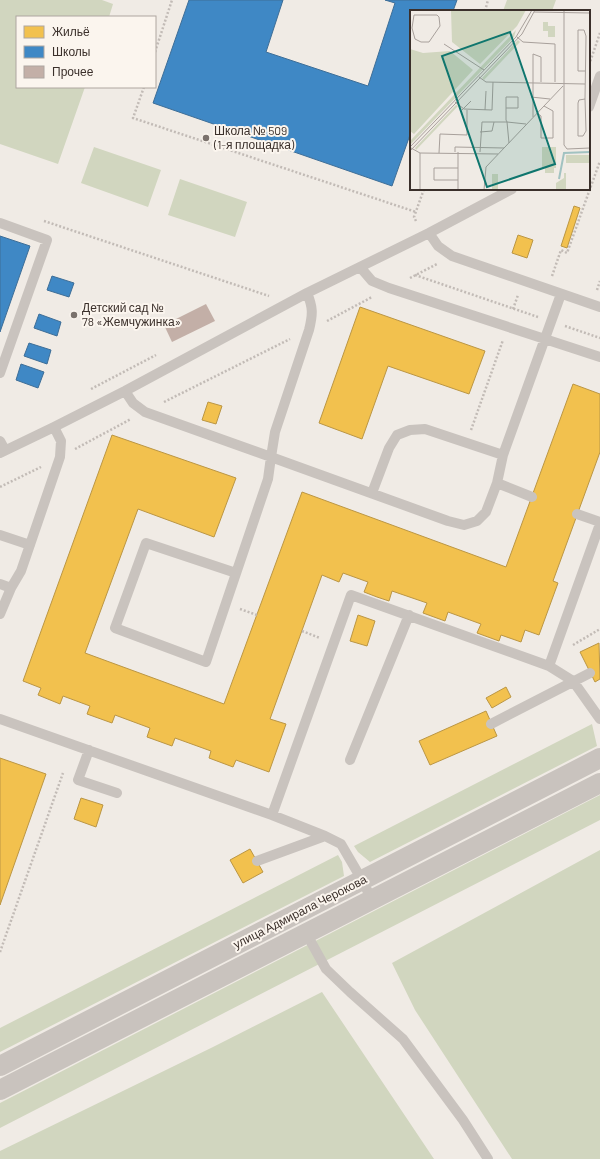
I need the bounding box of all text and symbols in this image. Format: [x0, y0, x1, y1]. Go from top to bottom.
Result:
inset map [410, 10, 590, 190]
legend [16, 16, 156, 88]
text: Жильё [52, 24, 90, 38]
text: Школы [52, 44, 90, 58]
text: Прочее [52, 64, 94, 79]
place label: Школа № 509 (1-я площадка) [213, 123, 295, 152]
marker: Школа № 509 (1-я площадка) [201, 133, 211, 143]
place label: Детский сад № 78 «Жемчужинка» [82, 300, 181, 329]
marker: Детский сад № 78 «Жемчужинка» [69, 310, 79, 320]
street label: улица Адмирала Черокова [231, 871, 369, 952]

